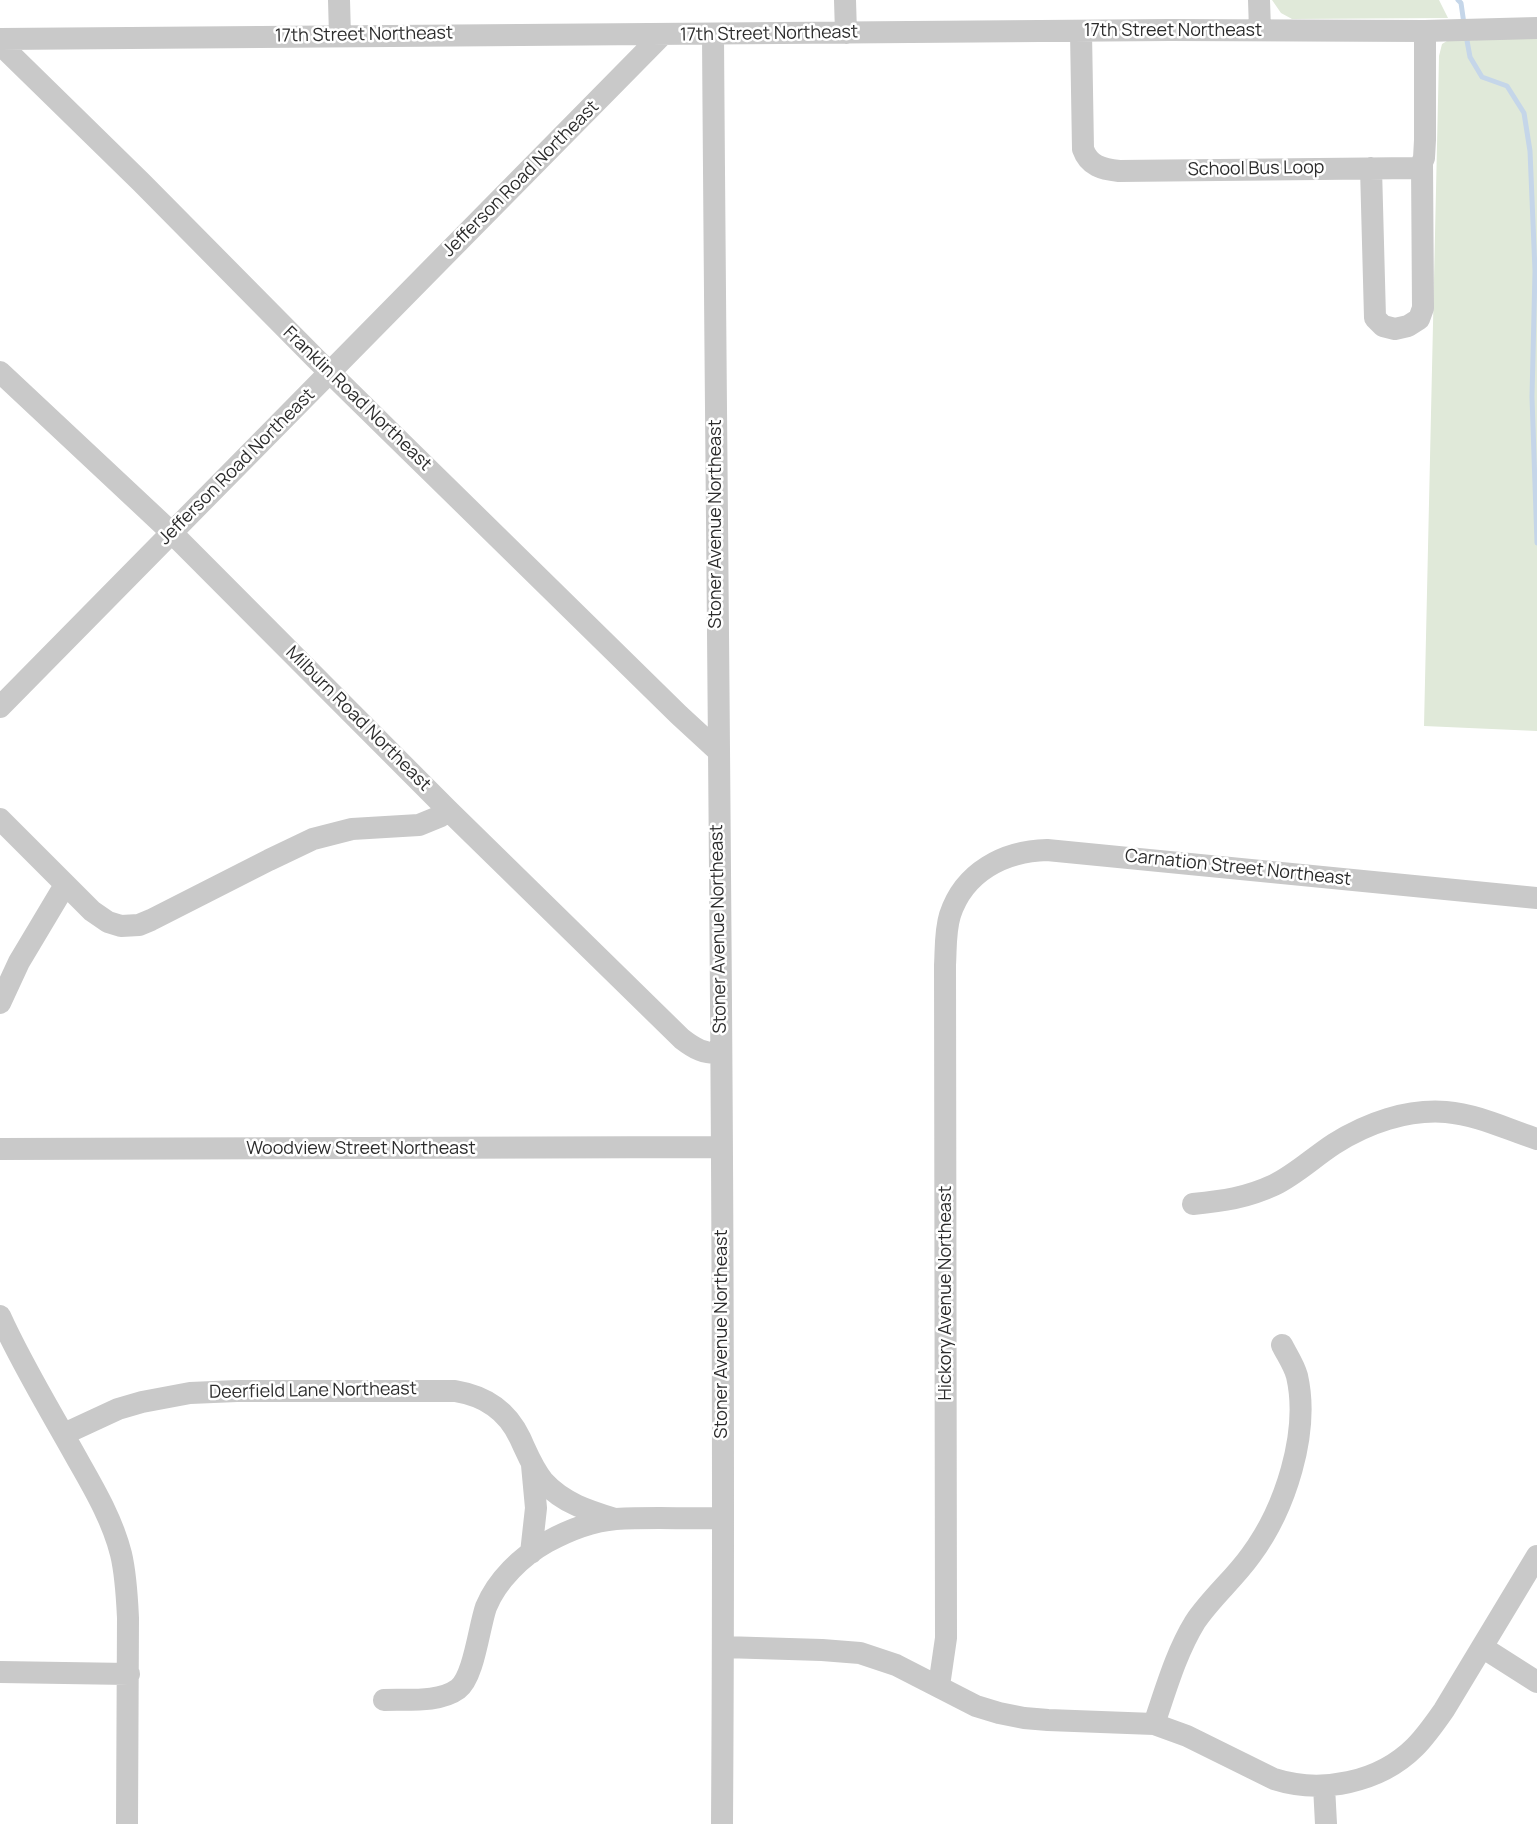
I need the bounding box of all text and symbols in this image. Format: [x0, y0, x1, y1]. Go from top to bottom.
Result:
street label: 17th Street Northeast [1084, 20, 1262, 42]
street label: 17th Street Northeast [680, 22, 858, 46]
street label: 17th Street Northeast [275, 23, 453, 47]
street label: Jefferson Road Northeast [438, 96, 604, 262]
street label: School Bus Loop [1187, 157, 1325, 181]
street label: Franklin Road Northeast [278, 322, 436, 476]
street label: Jefferson Road Northeast [154, 384, 320, 550]
street label: Stoner Avenue Northeast [705, 419, 727, 629]
street label: Milburn Road Northeast [281, 642, 435, 796]
street label: Stoner Avenue Northeast [706, 824, 732, 1034]
street label: Carnation Street Northeast [1124, 845, 1352, 891]
street label: Woodview Street Northeast [246, 1138, 476, 1160]
street label: Hickory Avenue Northeast [935, 1186, 957, 1400]
street label: Stoner Avenue Northeast [711, 1229, 733, 1439]
street label: Deerfield Lane Northeast [209, 1378, 417, 1404]

